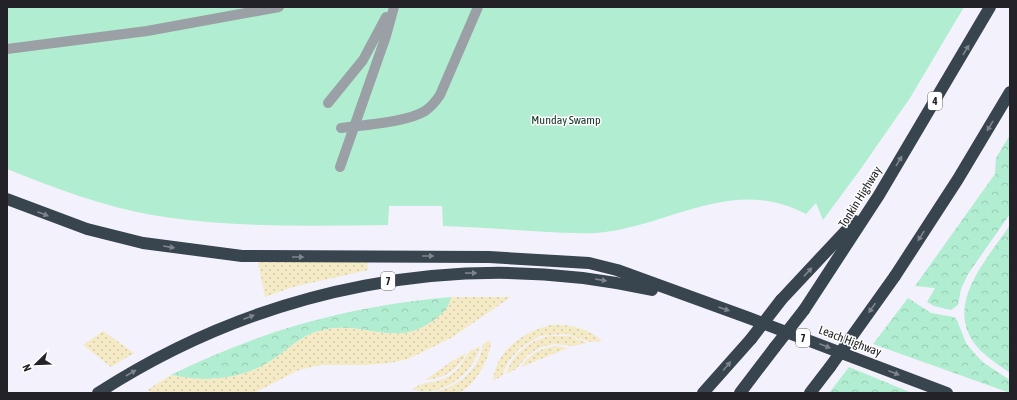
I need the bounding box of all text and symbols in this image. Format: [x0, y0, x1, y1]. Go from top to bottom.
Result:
one-way arrow [962, 44, 969, 56]
road number: 4 [928, 92, 942, 110]
park label: Munday Swamp [531, 113, 601, 127]
one-way arrow [986, 120, 993, 132]
one-way arrow [895, 156, 903, 166]
street label: Tonkin Highway [836, 164, 884, 230]
one-way arrow [38, 211, 50, 217]
one-way arrow [917, 231, 925, 241]
one-way arrow [163, 244, 175, 250]
one-way arrow [422, 253, 435, 259]
one-way arrow [292, 254, 305, 260]
one-way arrow [803, 267, 812, 276]
one-way arrow [465, 270, 478, 276]
road number: 7 [381, 272, 395, 290]
one-way arrow [595, 277, 607, 283]
one-way arrow [868, 302, 877, 313]
one-way arrow [718, 306, 730, 312]
one-way arrow [243, 313, 255, 319]
street label: Leach Highway [817, 323, 883, 359]
road number: 7 [796, 329, 810, 347]
north arrow [16, 344, 56, 384]
one-way arrow [820, 344, 832, 350]
one-way arrow [722, 361, 732, 371]
text: N [20, 363, 34, 373]
one-way arrow [126, 369, 137, 376]
one-way arrow [888, 370, 900, 376]

